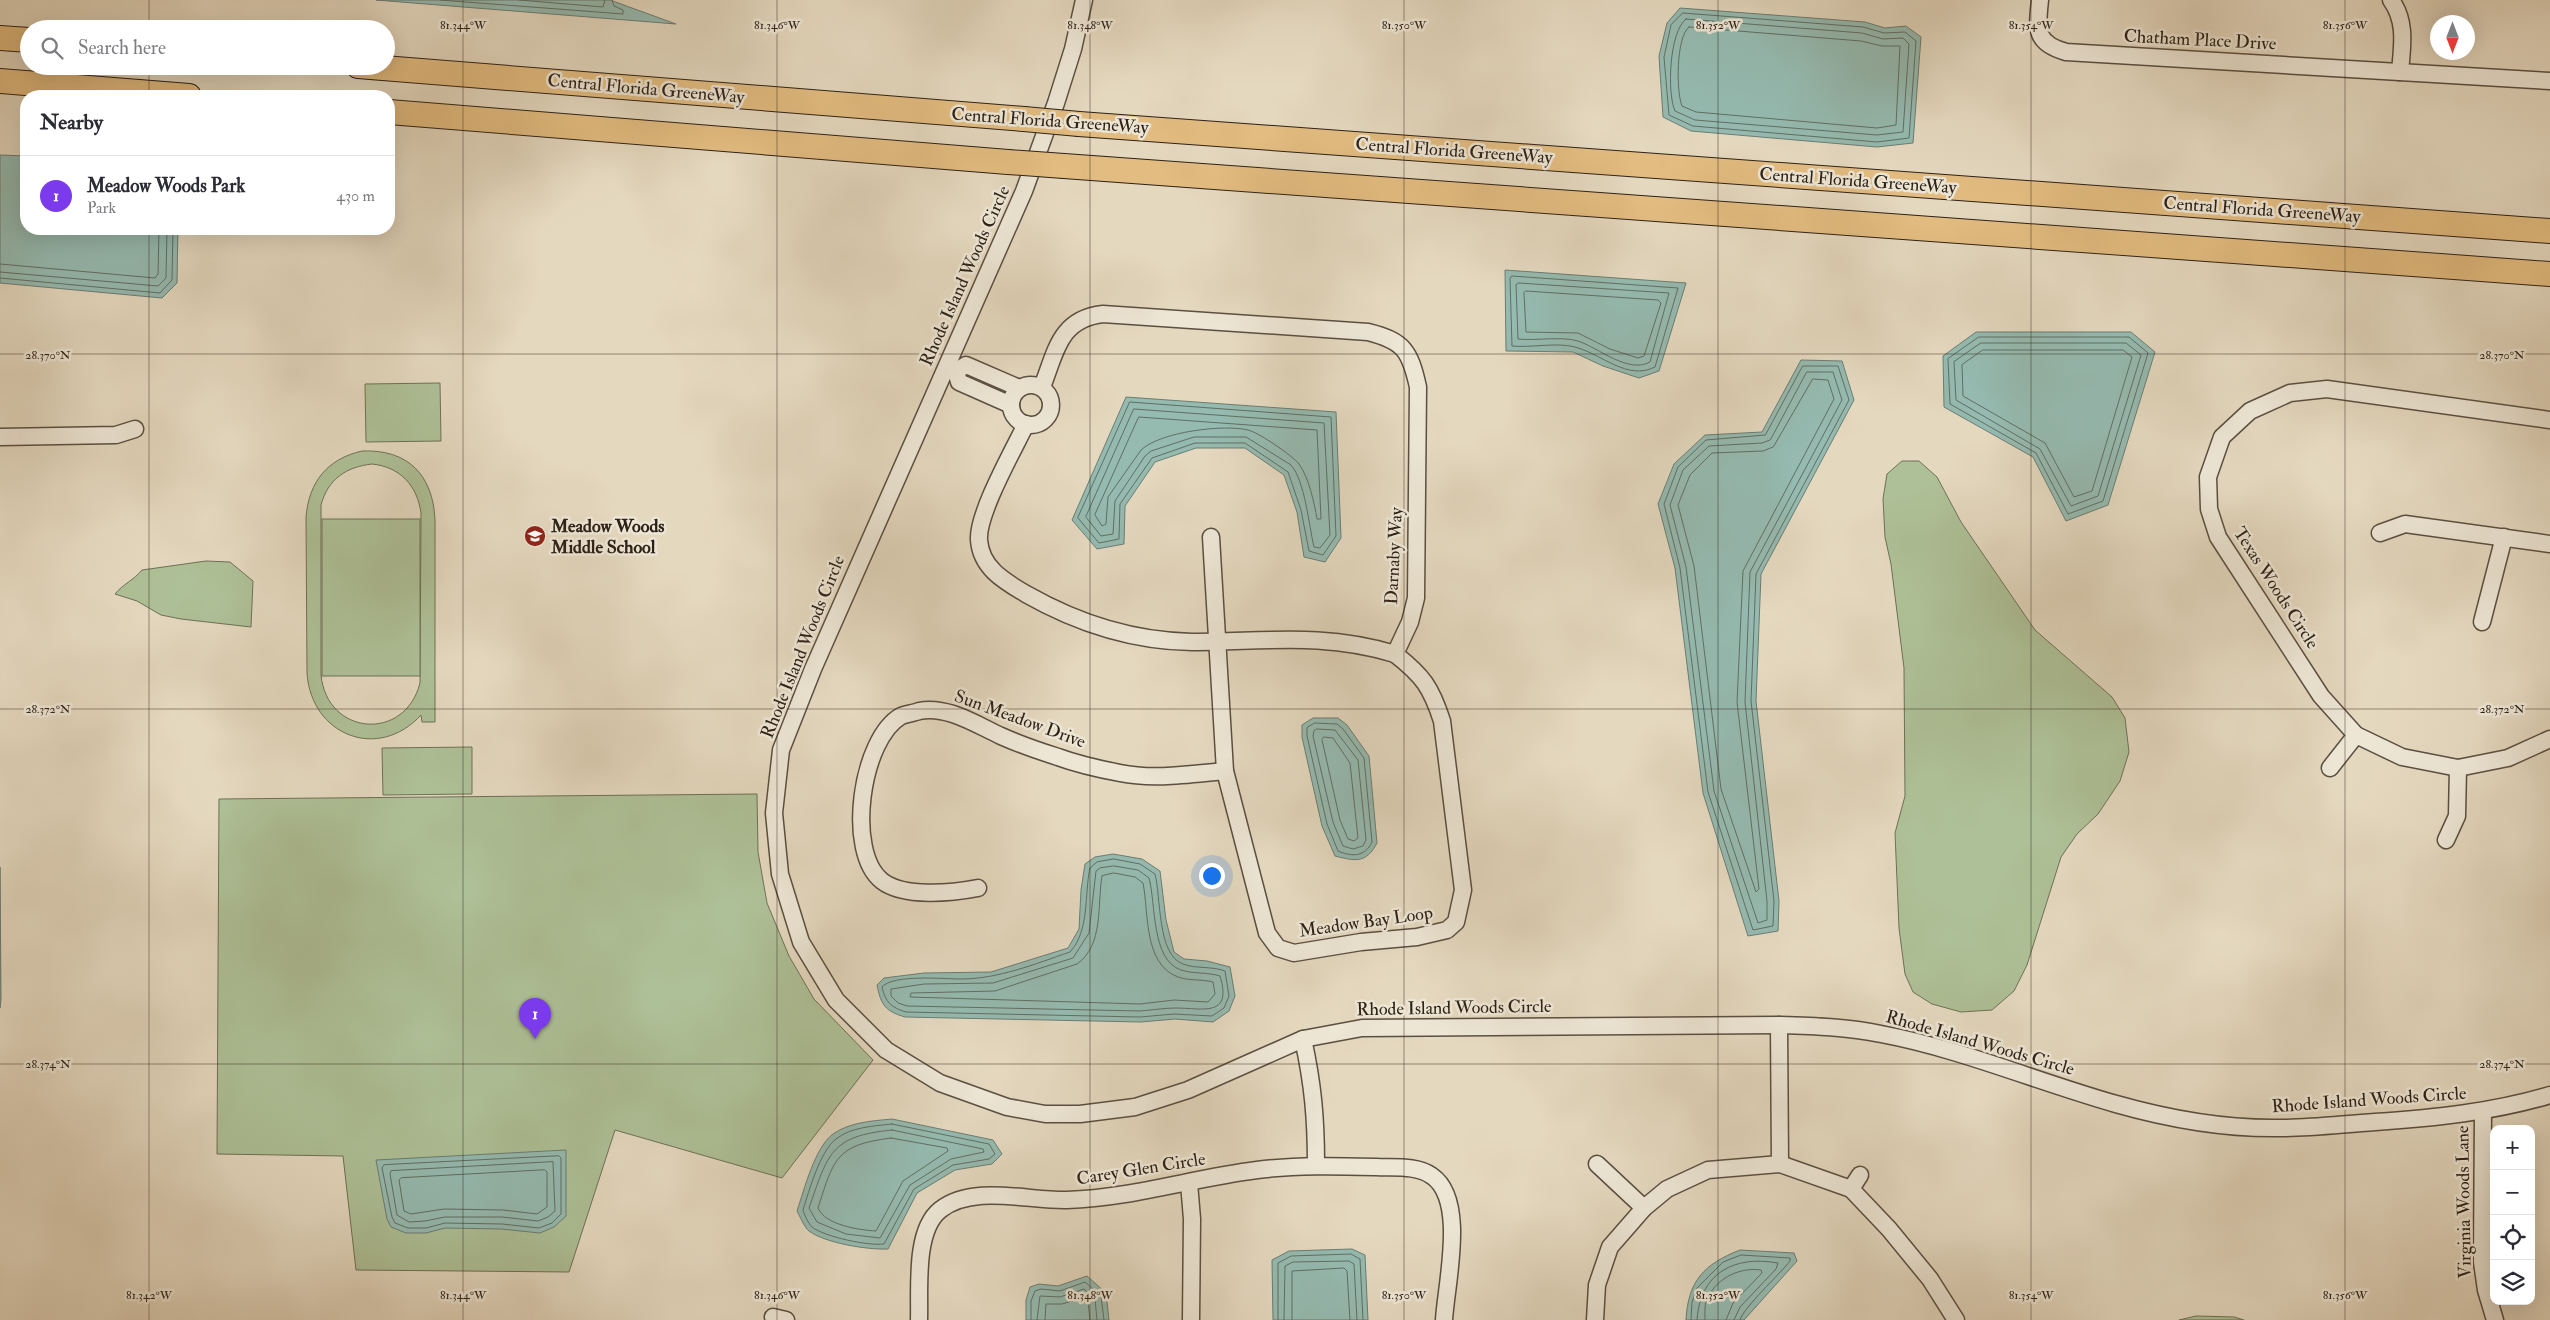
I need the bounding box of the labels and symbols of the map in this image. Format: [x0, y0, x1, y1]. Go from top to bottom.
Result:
north arrow [2430, 15, 2475, 60]
text: 81.344°W [440, 18, 487, 33]
text: 81.346°W [754, 18, 801, 33]
text: 81.348°W [1067, 18, 1113, 33]
text: 81.350°W [1382, 18, 1427, 33]
text: 81.352°W [1696, 18, 1741, 33]
text: 81.354°W [2009, 18, 2054, 33]
text: 81.356°W [2323, 18, 2368, 33]
street label: Chatham Place Drive [2123, 25, 2277, 56]
street label: Central Florida GreeneWay [547, 69, 747, 109]
street label: Central Florida GreeneWay [951, 103, 1150, 139]
street label: Central Florida GreeneWay [1355, 133, 1554, 169]
street label: Central Florida GreeneWay [1759, 163, 1958, 199]
street label: Rhode Island Woods Circle [915, 182, 1015, 370]
street label: Central Florida GreeneWay [2163, 192, 2362, 228]
text: 28.370°N [25, 348, 71, 363]
text: 28.370°N [2479, 348, 2525, 363]
street label: Darnaby Way [1380, 506, 1408, 605]
place label: Meadow Woods Middle School [550, 515, 664, 559]
street label: Texas Woods Circle [2228, 523, 2324, 654]
school or university icon: Meadow Woods Middle School [523, 524, 547, 548]
street label: Rhode Island Woods Circle [756, 552, 850, 742]
street label: Sun Meadow Drive [951, 685, 1089, 754]
text: 28.372°N [25, 702, 71, 717]
text: 28.372°N [2479, 702, 2525, 717]
your location [1199, 863, 1225, 889]
street label: Meadow Bay Loop [1298, 901, 1434, 943]
street label: Rhode Island Woods Circle [1356, 995, 1552, 1021]
pin: 1 [519, 998, 551, 1039]
street label: Rhode Island Woods Circle [1883, 1005, 2077, 1081]
text: 28.374°N [25, 1057, 71, 1072]
text: 28.374°N [2479, 1057, 2525, 1072]
street label: Rhode Island Woods Circle [2271, 1082, 2468, 1118]
street label: Virginia Woods Lane [2451, 1125, 2477, 1279]
street label: Carey Glen Circle [1075, 1147, 1208, 1191]
text: 81.342°W [126, 1288, 173, 1303]
text: 81.344°W [440, 1288, 487, 1303]
text: 81.346°W [754, 1288, 801, 1303]
text: 81.348°W [1067, 1288, 1113, 1303]
text: 81.350°W [1382, 1288, 1427, 1303]
text: 81.352°W [1696, 1288, 1741, 1303]
text: 81.354°W [2009, 1288, 2054, 1303]
text: 81.356°W [2323, 1288, 2368, 1303]

